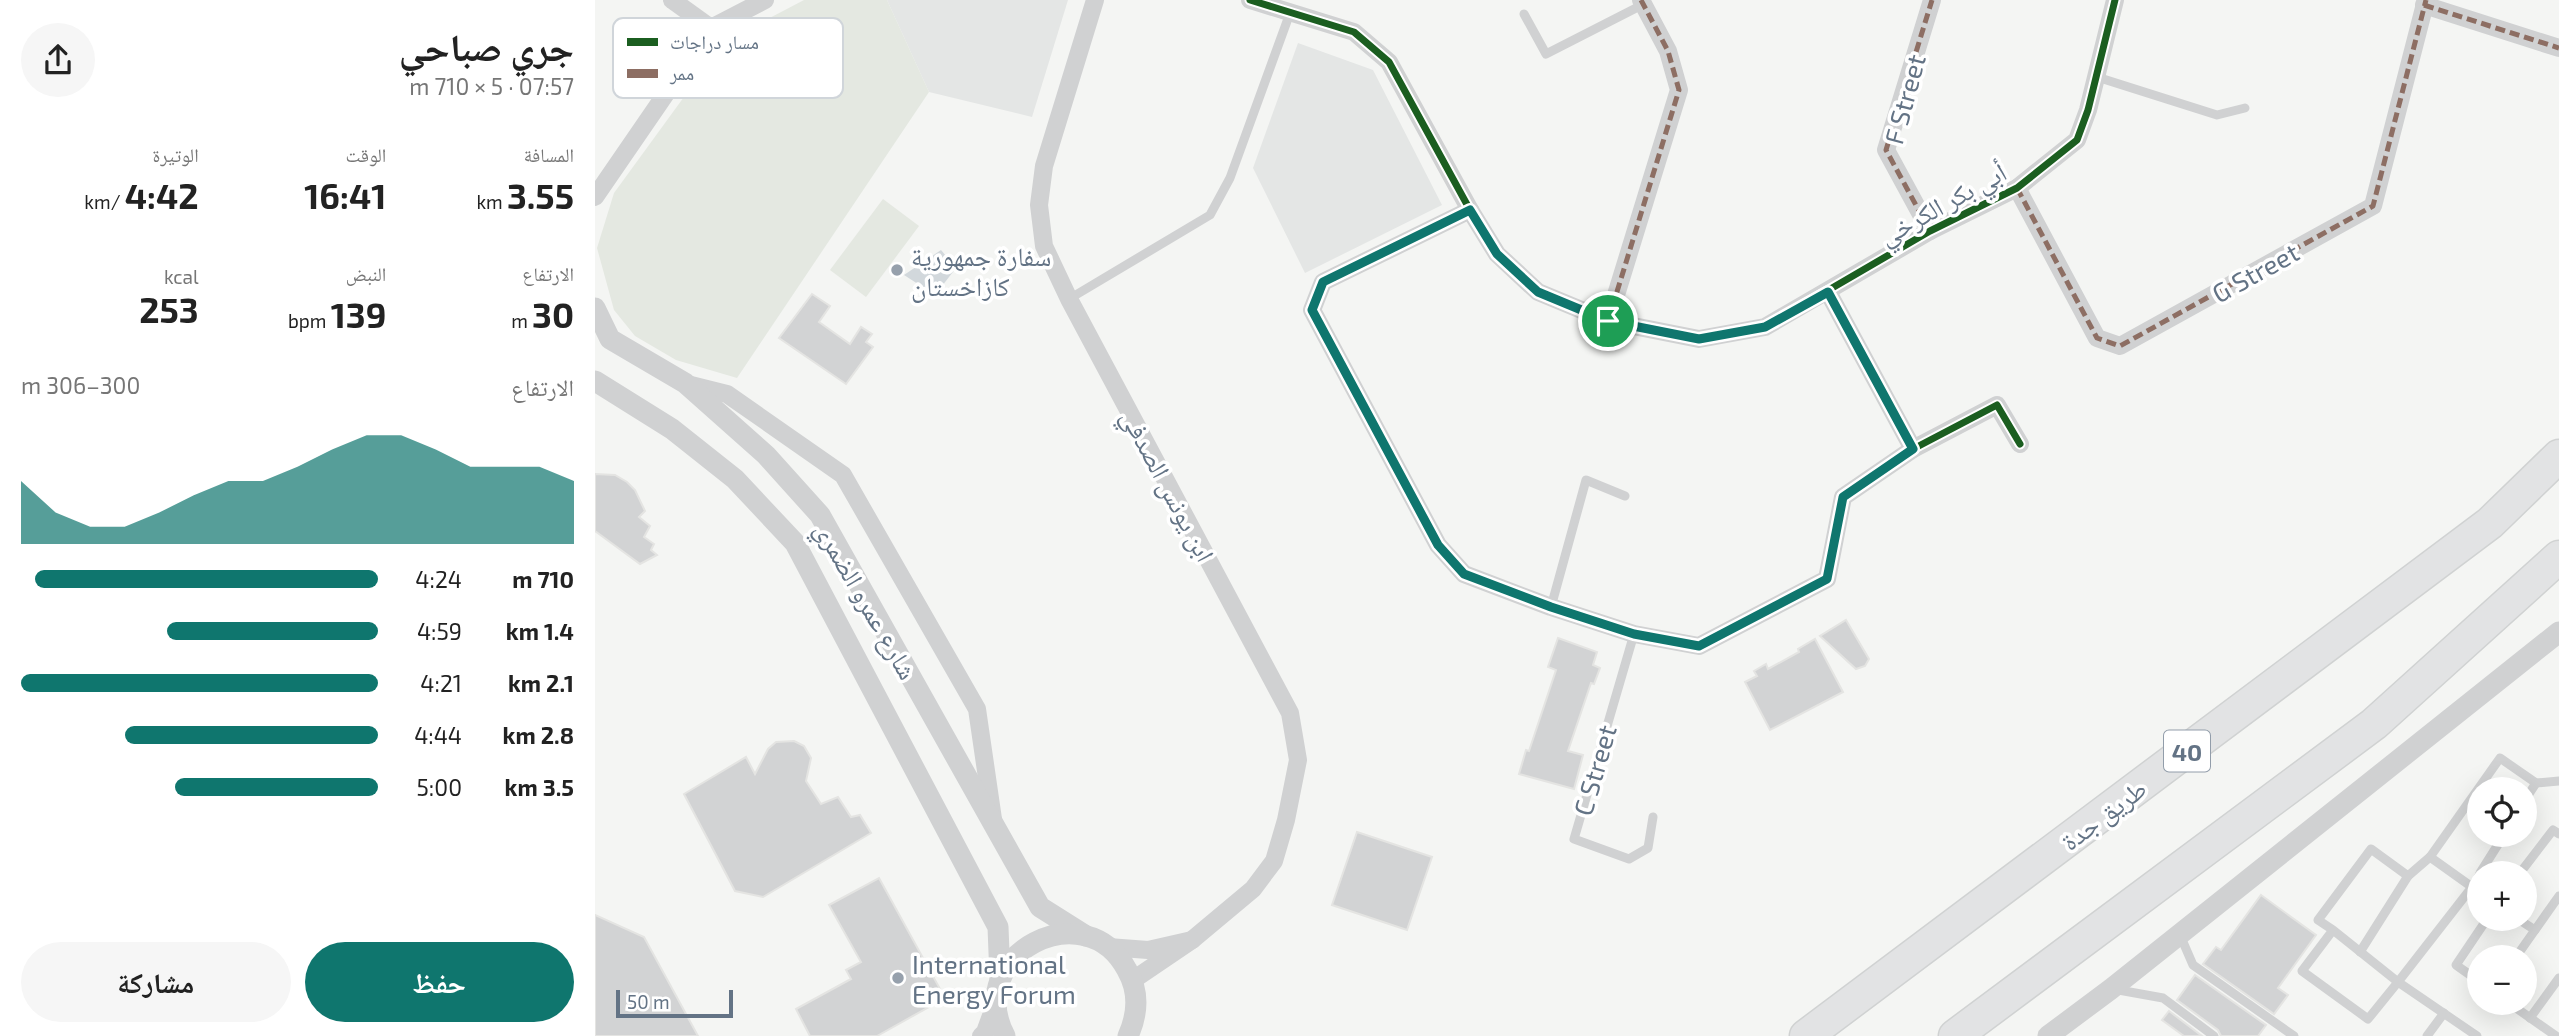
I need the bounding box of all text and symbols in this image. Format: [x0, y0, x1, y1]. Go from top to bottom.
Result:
legend [613, 18, 843, 98]
button: share [21, 23, 95, 97]
text: جري صباحي [399, 23, 574, 69]
text: مسار دراجات [670, 30, 759, 54]
street label: F Street [1877, 51, 1931, 147]
text: ممر [669, 61, 694, 85]
text: 07:57 · 5 × 710 m [409, 72, 574, 100]
text: الوتيرة [152, 143, 199, 166]
text: الوقت [345, 143, 386, 166]
text: المسافة [524, 143, 574, 166]
street label: أبي بكر الكرخي [1873, 155, 2014, 256]
text: 4:42 [125, 174, 199, 216]
text: 16:41 [304, 174, 386, 216]
text: 3.55 [507, 174, 574, 216]
text: /km [84, 190, 125, 213]
text: km [476, 190, 507, 213]
street label: G Street [2206, 236, 2304, 308]
place label: سفارة جمهورية كازاخستان [911, 240, 1051, 303]
text: النبض [346, 262, 386, 285]
text: الارتفاع [522, 262, 574, 285]
marker: سفارة جمهورية كازاخستان [889, 262, 905, 278]
text: kcal [164, 265, 199, 288]
text: 253 [139, 288, 199, 330]
pin [1578, 291, 1638, 351]
text: 139 [331, 293, 386, 335]
text: 30 [532, 293, 574, 335]
icon: arrive [1589, 302, 1627, 340]
text: bpm [288, 309, 331, 332]
text: m [511, 309, 532, 332]
text: 300–306 m [21, 371, 140, 399]
text: الارتفاع [511, 373, 574, 401]
street label: ابن يونس الصدفي [1110, 404, 1222, 569]
street label: شارع عمرو الضمري [804, 516, 925, 688]
text: 4:24 [415, 565, 462, 593]
text: 710 m [512, 565, 574, 593]
text: 4:59 [417, 617, 462, 645]
text: 1.4 km [506, 617, 574, 645]
text: 4:21 [420, 669, 462, 697]
text: 2.1 km [508, 669, 574, 697]
text: 4:44 [414, 721, 462, 749]
text: 2.8 km [503, 721, 574, 749]
street label: C Street [1566, 721, 1622, 819]
road number: 40 [2164, 730, 2210, 772]
street label: طريق جدة [2054, 772, 2153, 858]
text: 5:00 [417, 773, 462, 801]
text: 3.5 km [505, 773, 574, 801]
map controls [2467, 777, 2537, 1015]
button: locate [2467, 777, 2537, 847]
button: + [2467, 861, 2537, 931]
button: مشاركة [21, 942, 291, 1022]
button: حفظ [305, 942, 574, 1022]
button: − [2467, 945, 2537, 1015]
place label: International Energy Forum [912, 948, 1076, 1009]
marker: International Energy Forum [890, 970, 906, 986]
scale bar [616, 987, 733, 1019]
text: 50 m [627, 990, 670, 1013]

